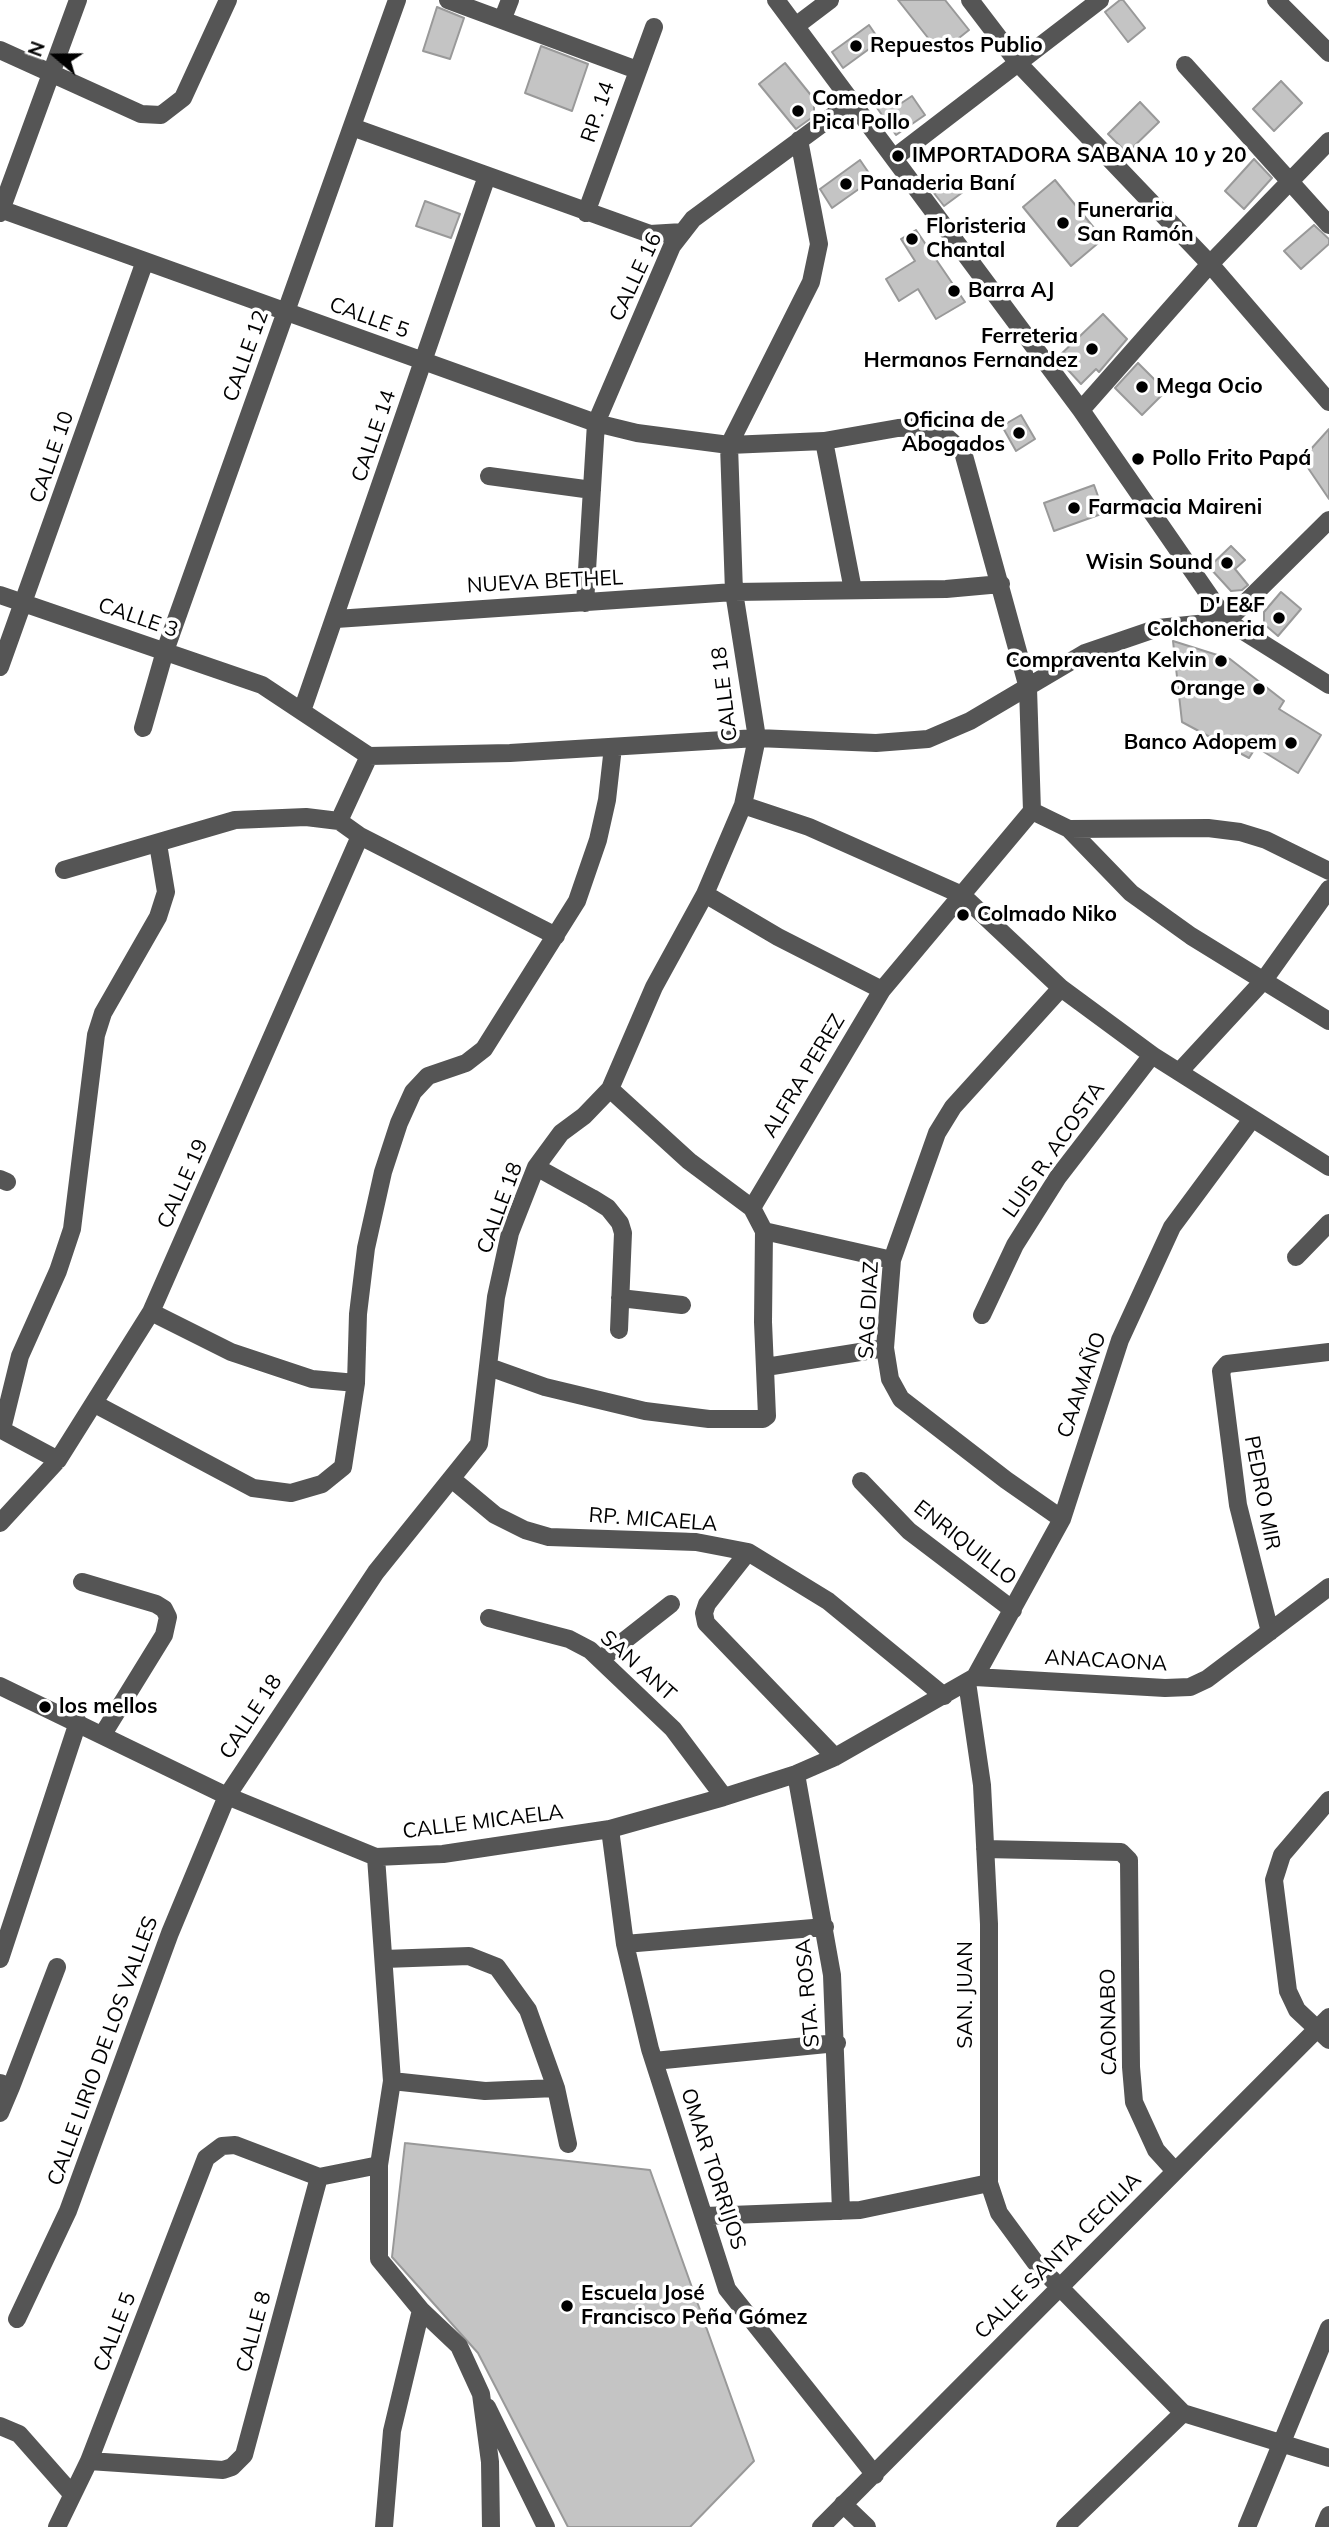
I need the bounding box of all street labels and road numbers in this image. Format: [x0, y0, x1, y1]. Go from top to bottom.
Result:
street label: RP. 14 [576, 78, 620, 146]
street label: CALLE 16 [604, 228, 668, 326]
street label: CALLE 5 [326, 292, 412, 344]
street label: CALLE 12 [218, 307, 274, 405]
street label: CALLE 14 [347, 387, 401, 485]
street label: CALLE 10 [25, 408, 79, 506]
street label: NUEVA BETHEL [466, 565, 624, 599]
street label: CALLE 3 [95, 593, 181, 643]
street label: CALLE 18 [707, 645, 743, 743]
street label: ALFRA PEREZ [757, 1010, 851, 1142]
street label: LUIS R. ACOSTA [998, 1077, 1110, 1223]
street label: CALLE 19 [152, 1135, 214, 1233]
street label: CALLE 18 [472, 1159, 528, 1257]
street label: SAG DIAZ [854, 1260, 884, 1360]
street label: CAAMAÑO [1052, 1329, 1112, 1441]
street label: PEDRO MIR [1239, 1434, 1285, 1552]
street label: ENRIQUILLO [909, 1495, 1021, 1591]
street label: RP. MICAELA [588, 1503, 718, 1537]
street label: SAN ANT [595, 1625, 681, 1707]
street label: ANACAONA [1044, 1645, 1168, 1677]
street label: CALLE 18 [214, 1670, 288, 1764]
street label: CALLE MICAELA [401, 1800, 565, 1844]
street label: CALLE LIRIO DE LOS VALLES [42, 1913, 164, 2189]
street label: STA. ROSA [791, 1938, 825, 2048]
street label: SAN. JUAN [953, 1941, 979, 2049]
street label: CAONABO [1095, 1968, 1123, 2076]
street label: OMAR TORRIJOS [675, 2085, 751, 2253]
street label: CALLE SANTA CECILIA [970, 2168, 1146, 2344]
street label: CALLE 5 [88, 2289, 142, 2375]
street label: CALLE 8 [231, 2289, 277, 2375]

